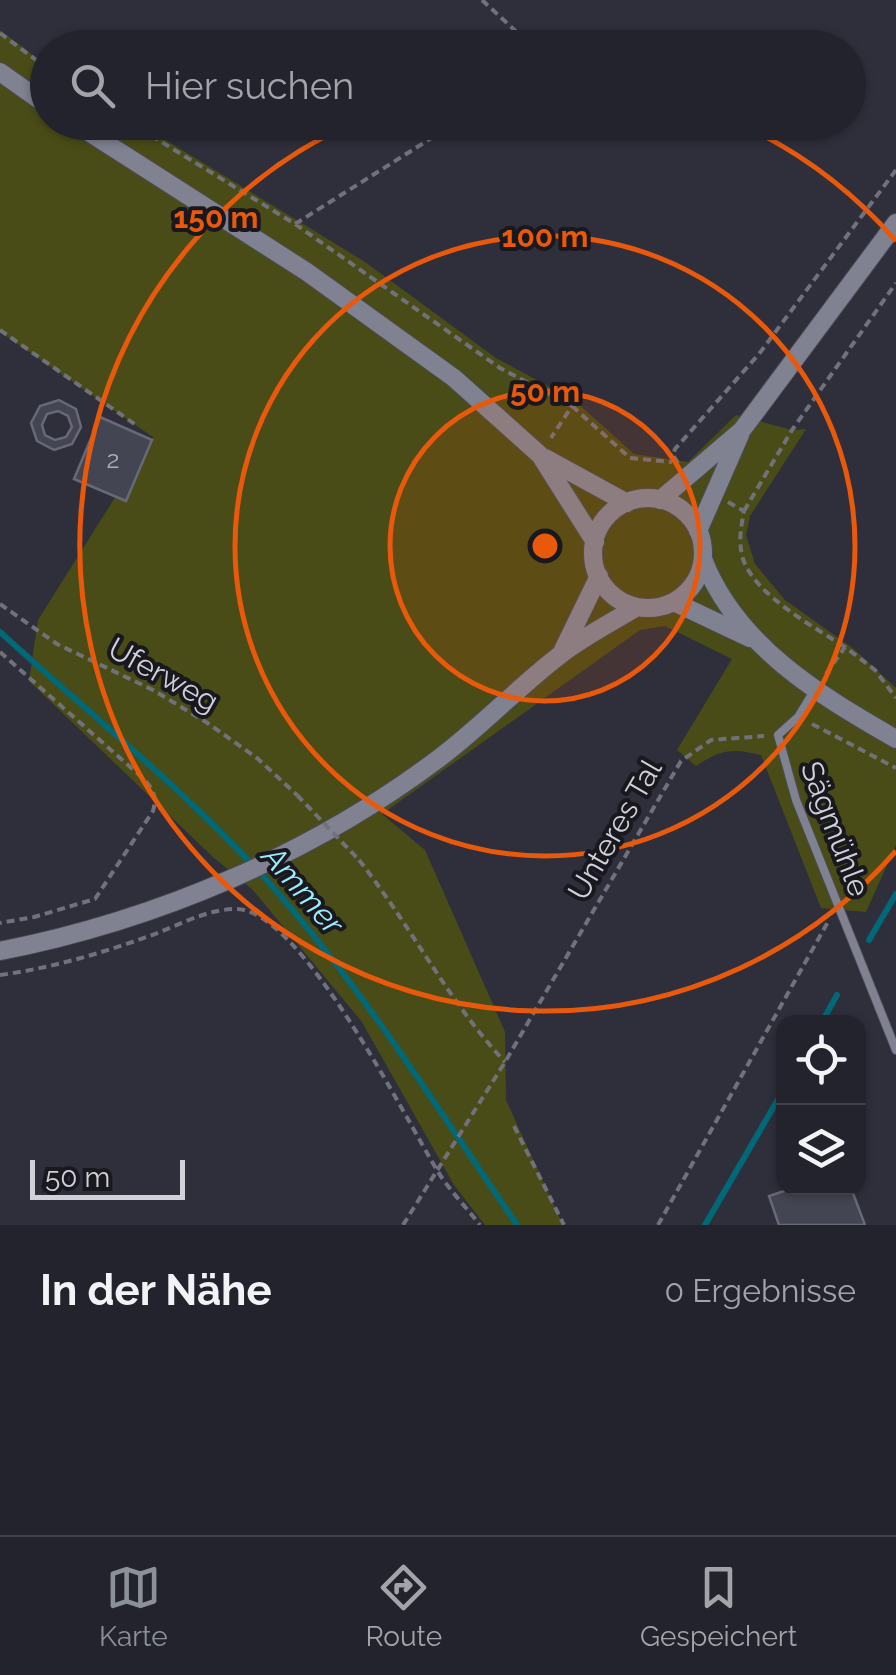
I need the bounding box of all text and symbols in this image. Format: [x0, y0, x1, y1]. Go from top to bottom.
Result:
search box [30, 30, 866, 140]
icon: search [65, 58, 120, 113]
text: Hier suchen [145, 63, 354, 108]
text: 150 m [174, 200, 259, 235]
text: 100 m [502, 219, 588, 254]
text: 50 m [510, 374, 580, 409]
house number: 2 [106, 444, 120, 474]
centre of rings [527, 528, 563, 564]
street label: Uferweg [102, 630, 224, 719]
street label: Unteres Tal [560, 753, 669, 906]
street label: Sägmühle [794, 756, 877, 901]
water label: Ammer [254, 836, 352, 942]
map controls [776, 1015, 866, 1195]
button: locate [776, 1015, 866, 1105]
button: layers [776, 1105, 866, 1195]
scale bar [30, 1155, 185, 1200]
text: 50 m [45, 1161, 110, 1194]
text: In der Nähe [40, 1266, 272, 1315]
text: 0 Ergebnisse [665, 1272, 856, 1309]
tab: Karte [99, 1560, 168, 1653]
tab: Route [365, 1560, 442, 1653]
tab: Gespeichert [640, 1560, 797, 1653]

